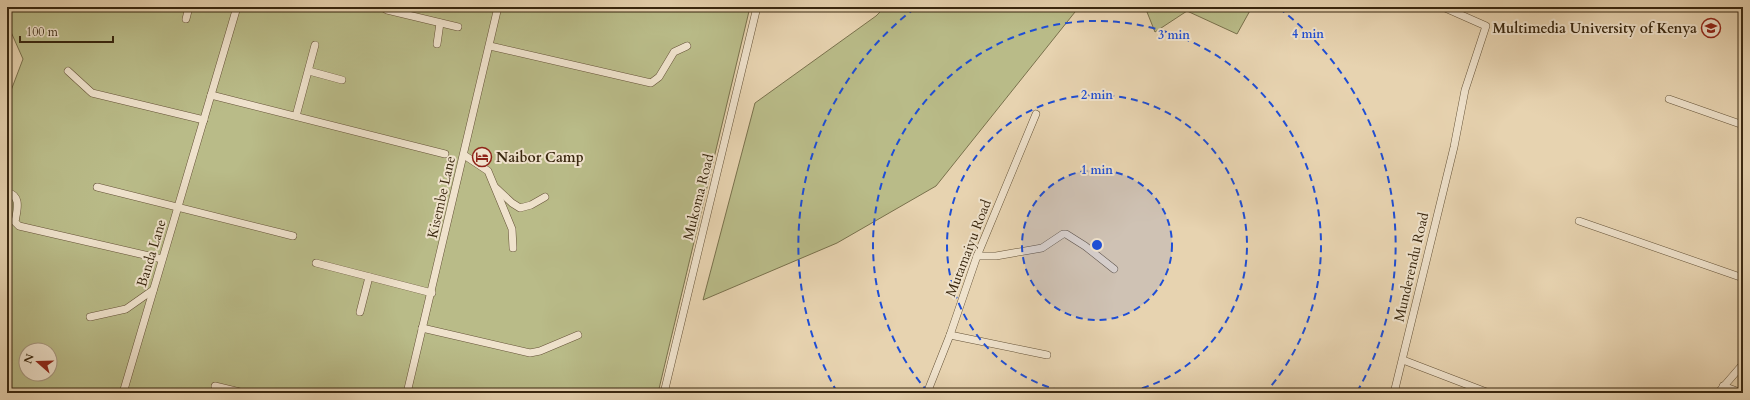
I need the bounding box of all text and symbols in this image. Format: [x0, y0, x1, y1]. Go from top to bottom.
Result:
school or university icon: Multimedia University of Kenya [1700, 17, 1722, 39]
scale bar [20, 18, 113, 44]
place label: Multimedia University of Kenya [1492, 19, 1697, 38]
text: 100 m [26, 24, 59, 40]
text: 4 min [1292, 26, 1324, 42]
text: 3 min [1158, 27, 1190, 43]
text: 2 min [1081, 87, 1113, 103]
hotel icon: Naibor Camp [471, 146, 493, 168]
place label: Naibor Camp [496, 148, 584, 167]
street label: Mukoma Road [679, 151, 719, 242]
street label: Kisembe Lane [423, 154, 460, 240]
text: 1 min [1081, 162, 1113, 178]
street label: Mutamaiyu Road [941, 196, 996, 300]
street label: Munderendu Road [1390, 210, 1433, 324]
street label: Banda Lane [132, 217, 171, 289]
centre of rings [1090, 238, 1104, 252]
north arrow [18, 342, 58, 382]
text: N [20, 351, 38, 366]

